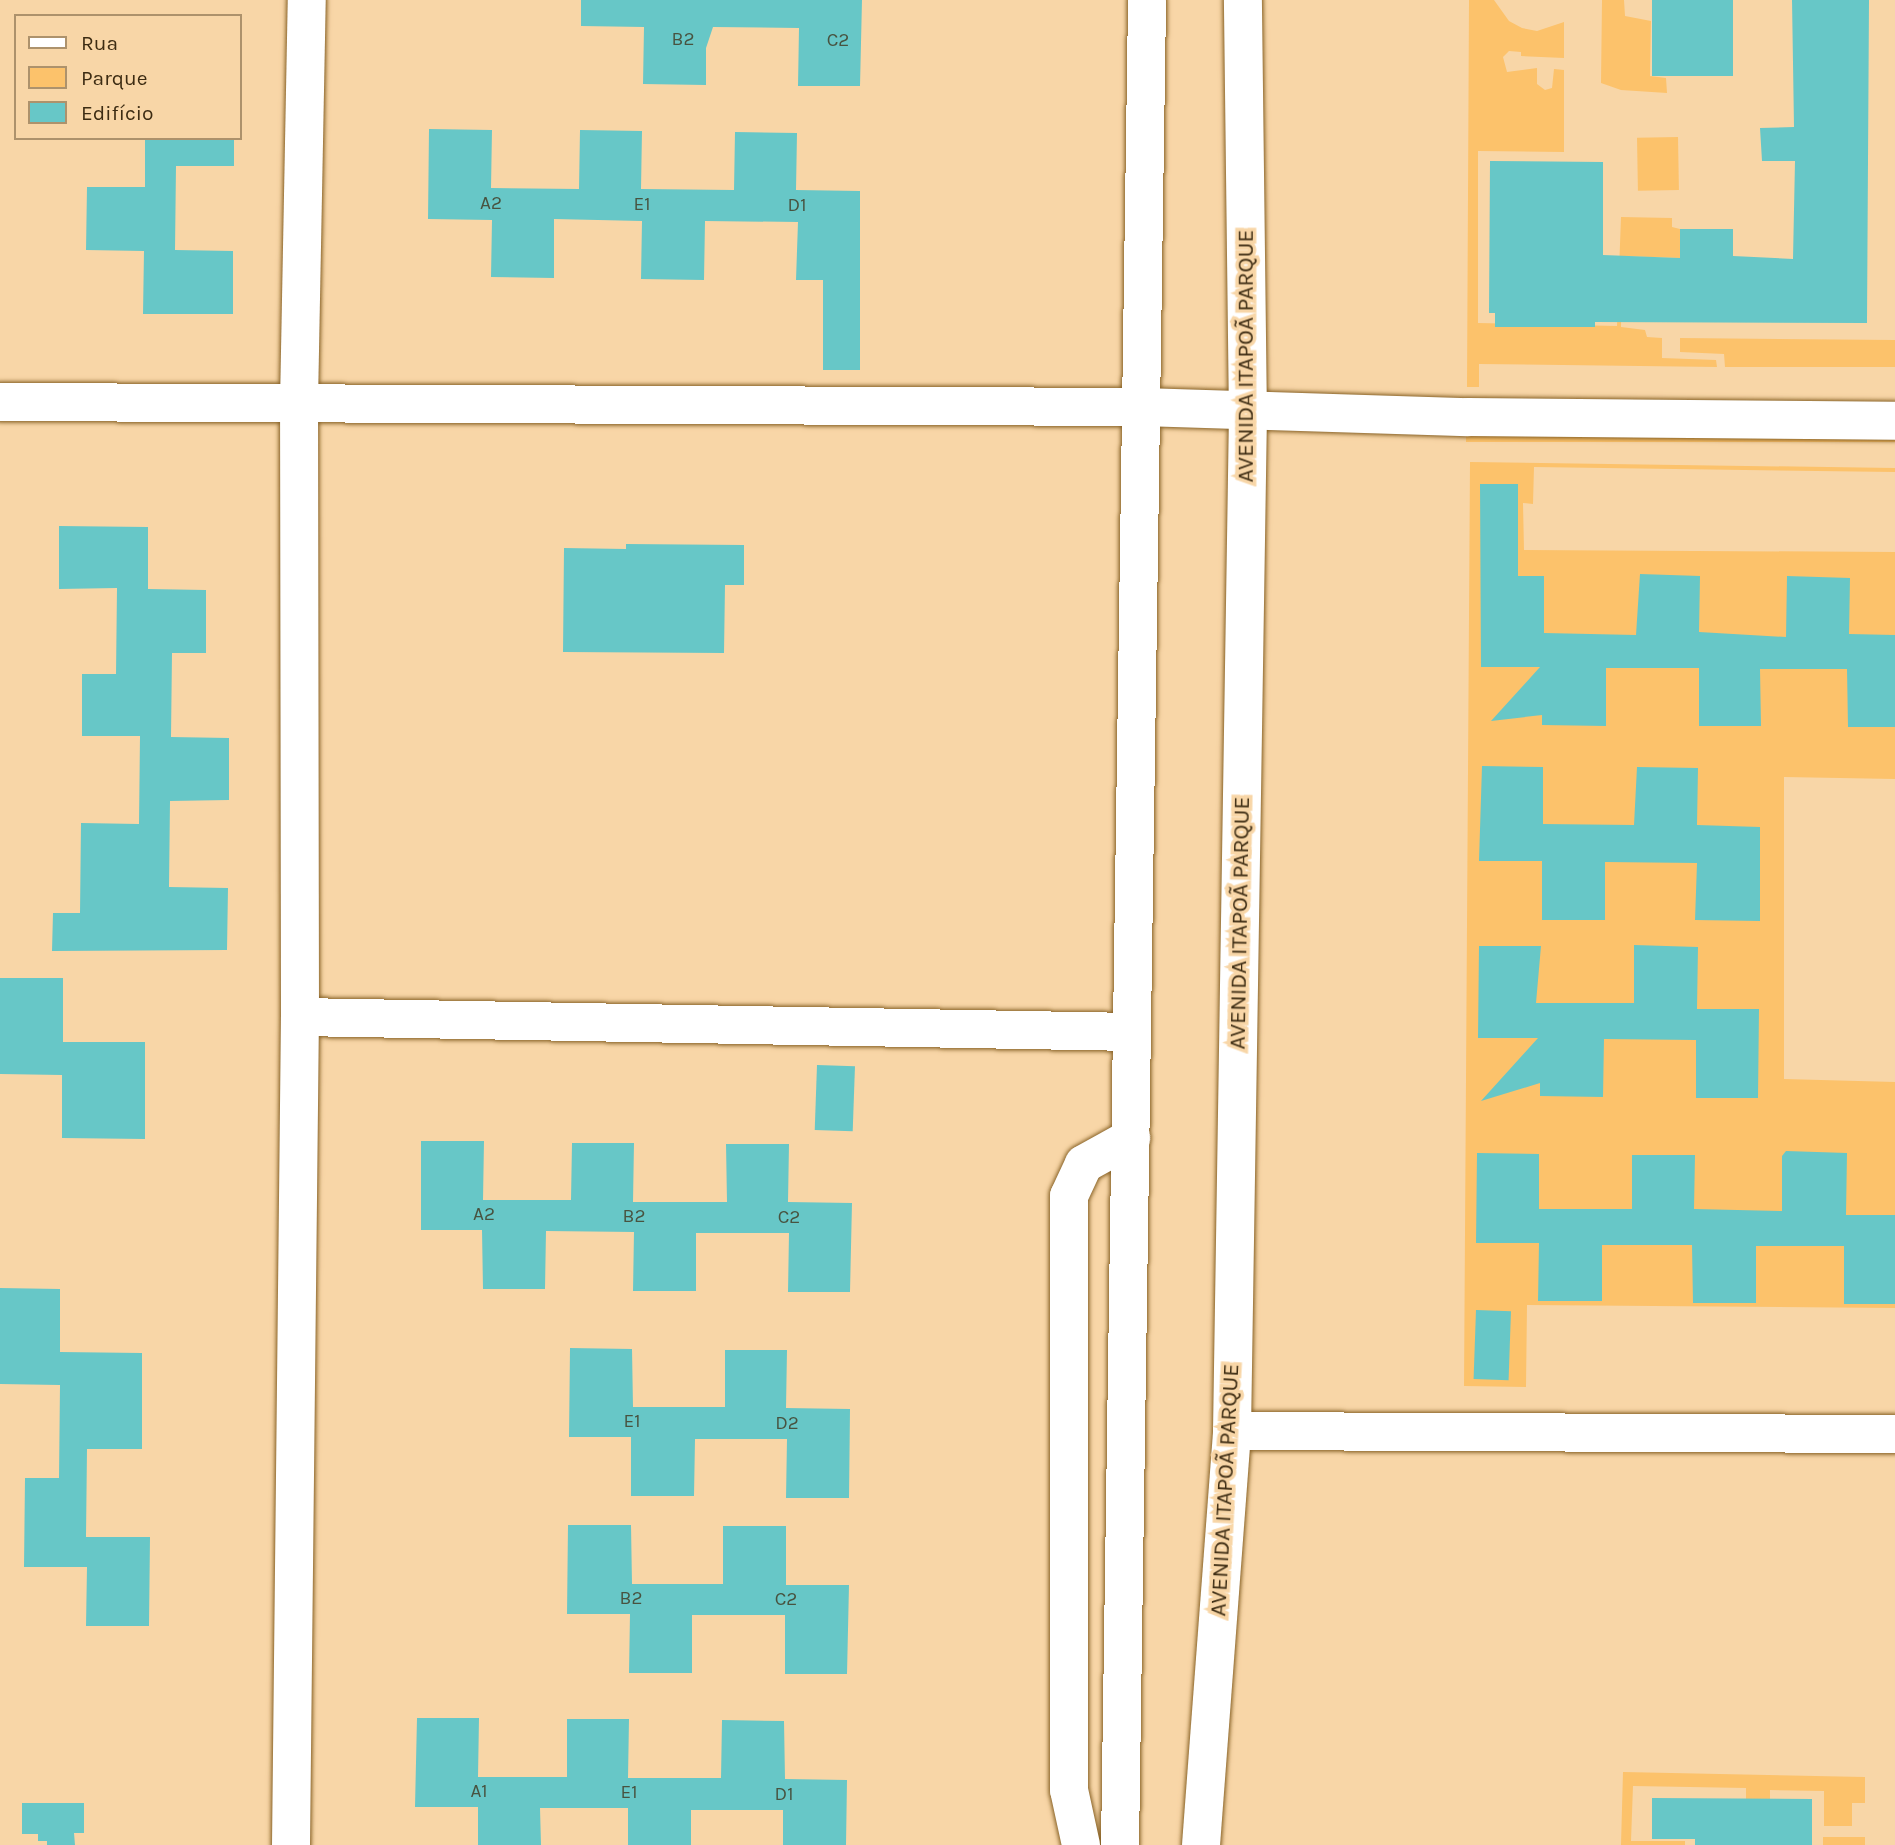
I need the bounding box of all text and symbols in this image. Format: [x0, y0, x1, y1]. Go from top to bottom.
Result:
legend [14, 14, 242, 140]
house number: B2 [672, 29, 694, 51]
house number: C2 [827, 30, 849, 52]
text: Rua [81, 31, 118, 55]
text: Parque [81, 66, 148, 90]
text: Edifício [81, 101, 154, 125]
house number: A2 [480, 193, 502, 215]
house number: E1 [634, 194, 650, 216]
house number: D1 [788, 195, 806, 217]
street label: AVENIDA ITAPOÃ PARQUE [1232, 230, 1260, 482]
street label: AVENIDA ITAPOÃ PARQUE [1224, 796, 1256, 1050]
house number: A2 [473, 1204, 495, 1226]
house number: B2 [623, 1206, 645, 1228]
house number: C2 [778, 1207, 800, 1229]
street label: AVENIDA ITAPOÃ PARQUE [1205, 1363, 1245, 1617]
house number: E1 [624, 1411, 640, 1433]
house number: D2 [775, 1413, 799, 1435]
house number: B2 [620, 1588, 642, 1610]
house number: C2 [775, 1589, 797, 1611]
house number: A1 [470, 1781, 488, 1803]
house number: E1 [621, 1782, 637, 1804]
house number: D1 [775, 1784, 793, 1806]

